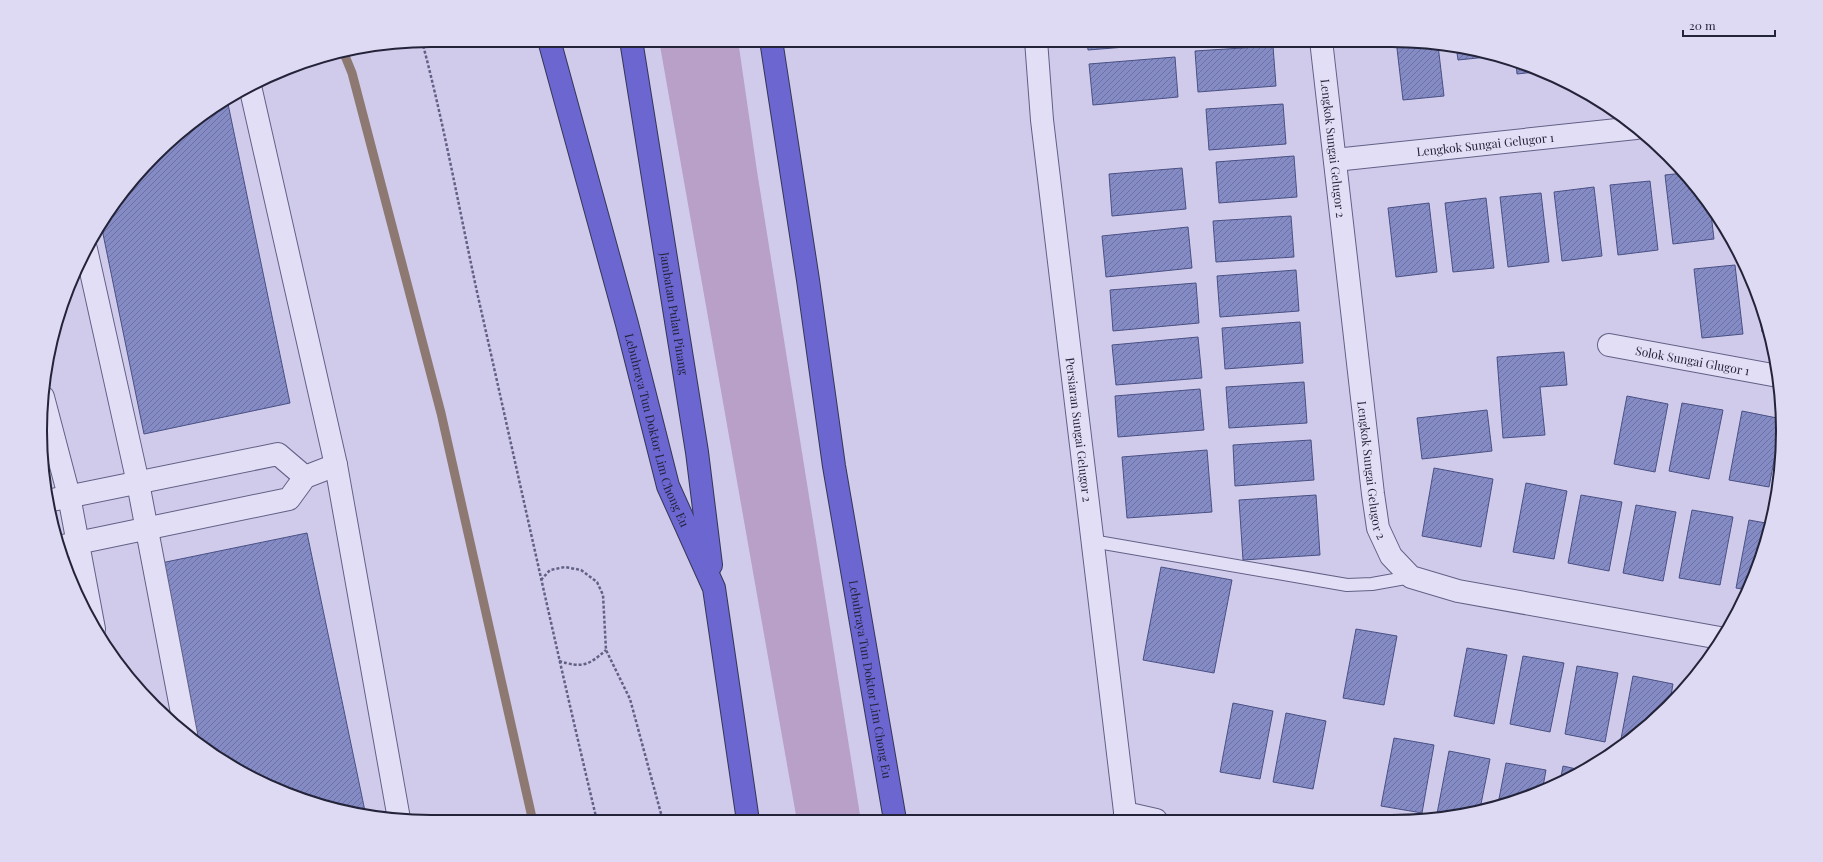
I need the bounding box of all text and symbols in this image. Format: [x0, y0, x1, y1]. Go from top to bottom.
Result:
scale bar [1683, 12, 1775, 38]
text: 20 m [1689, 17, 1716, 33]
street label: Lengkok Sungai Gelugor 2 [1318, 78, 1349, 219]
street label: Lengkok Sungai Gelugor 1 [1416, 129, 1555, 159]
street label: Jambatan Pulau Pinang [657, 250, 693, 377]
street label: Lebuhraya Tun Doktor Lim Chong Eu [622, 332, 693, 529]
street label: Solok Sungai Glugor 1 [1634, 342, 1751, 379]
street label: Persiaran Sungai Gelugor 2 [1063, 356, 1096, 503]
street label: Lengkok Sungai Gelugor 2 [1354, 400, 1390, 542]
street label: Lebuhraya Tun Doktor Lim Chong Eu [846, 579, 896, 780]

